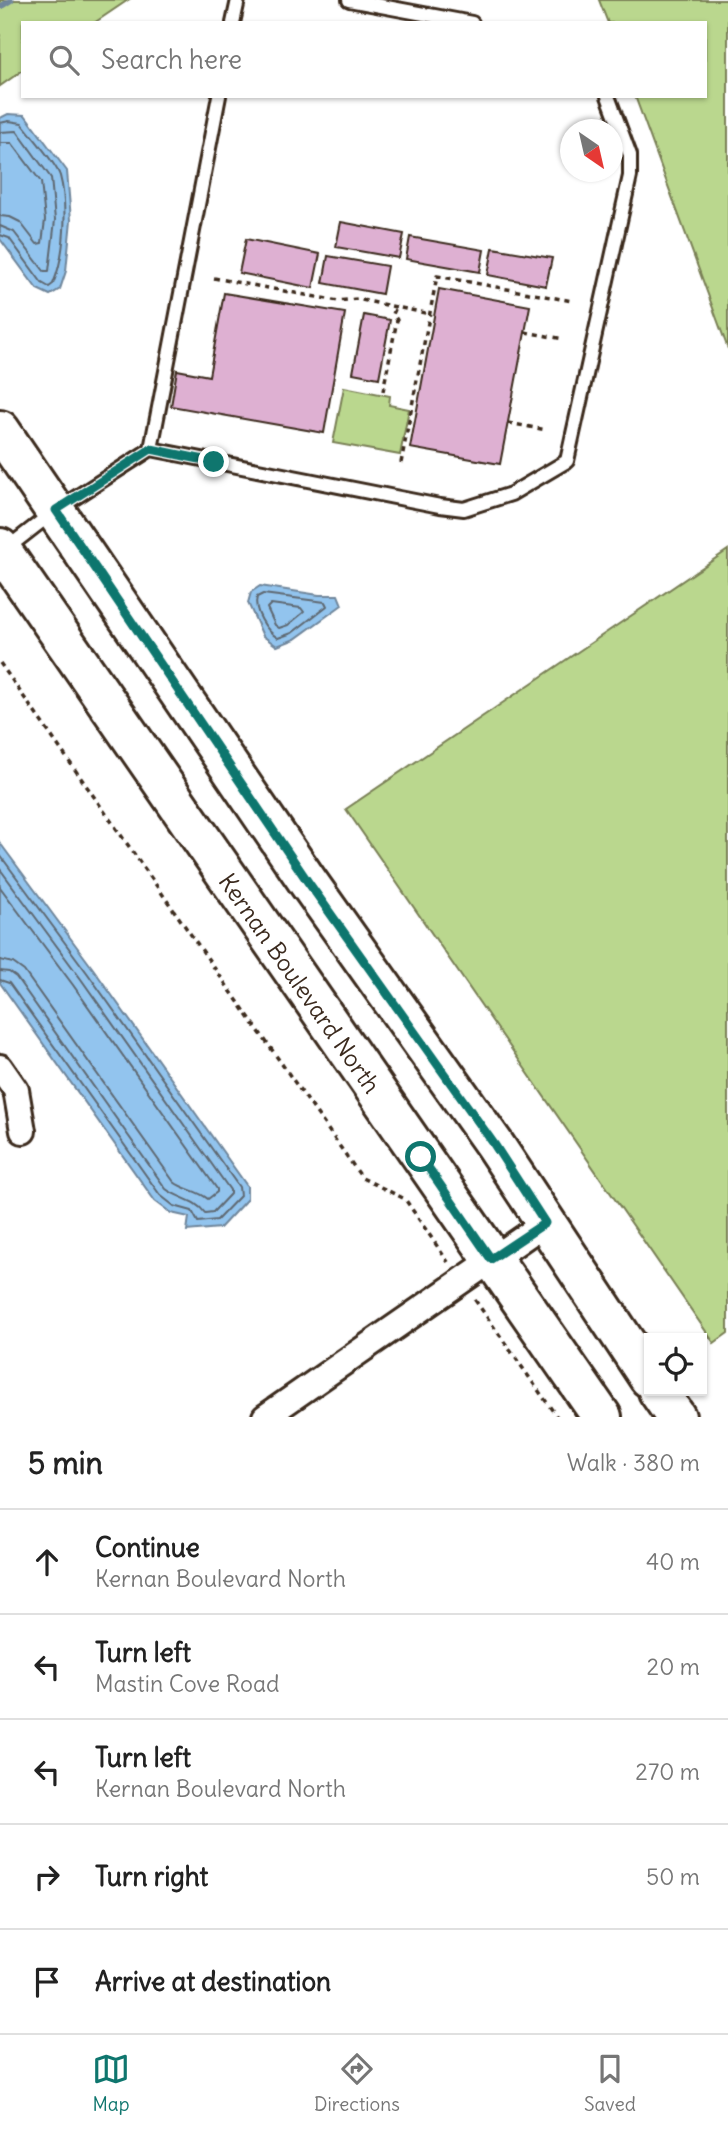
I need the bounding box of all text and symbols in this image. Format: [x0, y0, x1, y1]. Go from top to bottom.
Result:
search box [21, 21, 707, 98]
icon: search [45, 41, 83, 79]
text: Search here [101, 43, 242, 76]
north arrow [560, 119, 623, 182]
route end [198, 446, 229, 477]
street label: Kernan Boulevard North [213, 867, 387, 1099]
route start [405, 1141, 436, 1172]
map controls [644, 1333, 707, 1396]
button: locate [644, 1333, 707, 1396]
text: 5 min [28, 1444, 103, 1482]
text: Walk · 380 m [567, 1448, 700, 1477]
text: Continue [95, 1531, 200, 1564]
icon: ahead [28, 1543, 66, 1581]
text: 40 m [646, 1547, 700, 1576]
text: Kernan Boulevard North [95, 1564, 346, 1593]
text: Turn left [95, 1636, 191, 1669]
icon: left [28, 1648, 66, 1686]
text: 20 m [647, 1652, 700, 1681]
text: Mastin Cove Road [95, 1669, 280, 1698]
text: Turn left [95, 1741, 191, 1774]
icon: left [28, 1753, 66, 1791]
text: 270 m [635, 1757, 700, 1786]
text: Kernan Boulevard North [95, 1774, 346, 1803]
icon: right [28, 1858, 66, 1896]
text: Turn right [95, 1860, 208, 1893]
text: 50 m [646, 1862, 700, 1891]
icon: arrive [28, 1963, 66, 2001]
text: Arrive at destination [95, 1965, 331, 1998]
tab: Map [92, 2050, 130, 2116]
tab: Directions [314, 2050, 400, 2116]
tab: Saved [584, 2050, 636, 2116]

